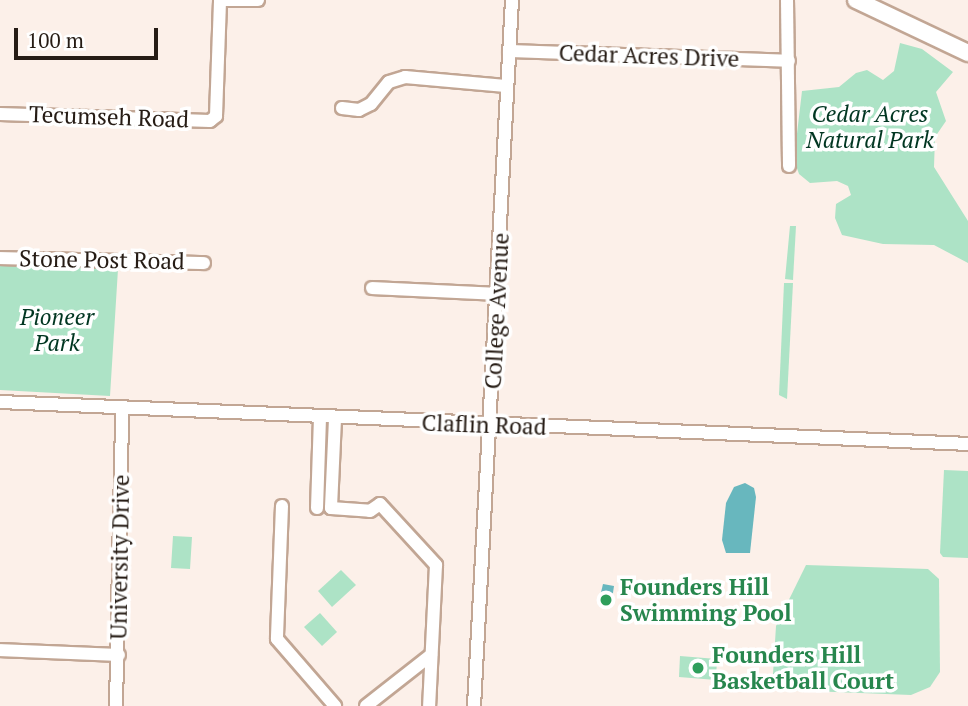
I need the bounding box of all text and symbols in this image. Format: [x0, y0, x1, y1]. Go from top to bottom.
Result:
scale bar [18, 14, 161, 58]
text: 100 m [27, 26, 84, 54]
street label: Cedar Acres Drive [558, 39, 740, 73]
street label: Tecumseh Road [29, 100, 189, 134]
park label: Cedar Acres Natural Park [806, 100, 934, 154]
street label: College Avenue [479, 232, 515, 390]
street label: Stone Post Road [19, 245, 185, 275]
park label: Pioneer Park [20, 303, 94, 357]
street label: Claflin Road [421, 409, 547, 441]
street label: University Drive [105, 474, 135, 640]
place label: Founders Hill Swimming Pool [620, 573, 792, 627]
marker: Founders Hill Swimming Pool [598, 592, 614, 608]
place label: Founders Hill Basketball Court [712, 641, 894, 695]
marker: Founders Hill Basketball Court [690, 660, 706, 676]

